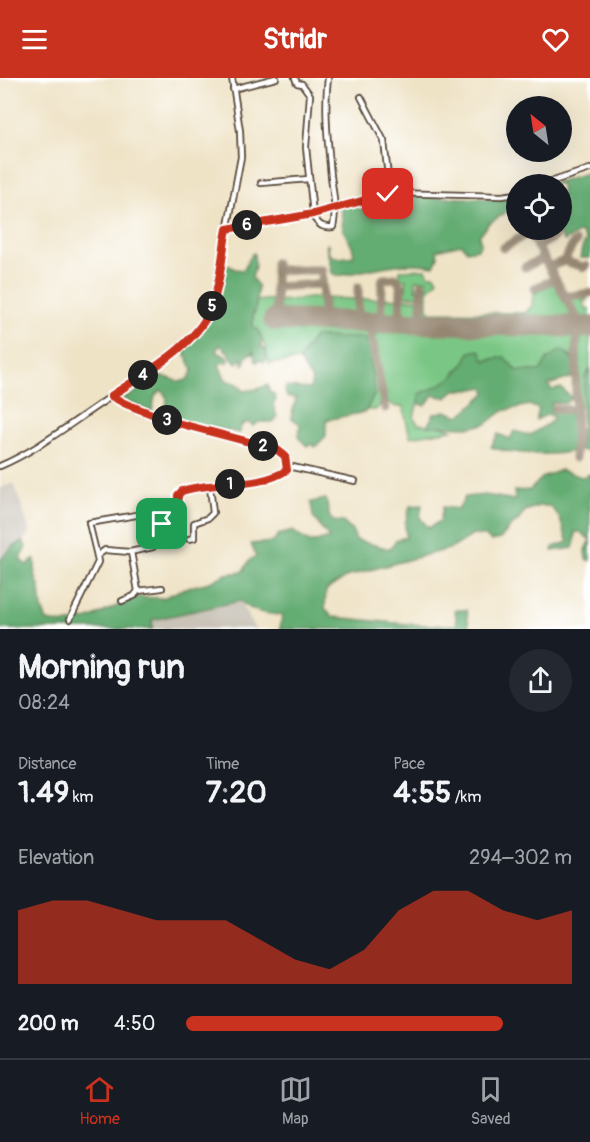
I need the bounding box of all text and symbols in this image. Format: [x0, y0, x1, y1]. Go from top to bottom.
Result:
icon: menu [18, 23, 51, 56]
text: Stridr [263, 23, 327, 56]
icon: heart [539, 23, 572, 56]
north arrow [506, 96, 572, 162]
map controls [506, 96, 572, 240]
pin [362, 168, 413, 219]
button: locate [506, 174, 572, 240]
icon: check [371, 177, 404, 210]
pin: 6 [232, 210, 262, 240]
text: 6 [242, 215, 252, 235]
pin: 5 [197, 291, 227, 321]
text: 5 [208, 296, 216, 316]
pin: 4 [128, 360, 158, 390]
text: 4 [138, 365, 148, 385]
pin: 3 [152, 405, 182, 435]
text: 3 [163, 410, 171, 430]
pin: 2 [248, 431, 278, 461]
text: 2 [259, 436, 267, 456]
pin: 1 [215, 469, 245, 499]
text: 1 [227, 474, 233, 494]
pin [136, 498, 187, 549]
icon: arrive [145, 507, 178, 540]
text: Morning run [18, 647, 185, 688]
button: share [509, 649, 572, 712]
text: 08:24 [18, 690, 70, 715]
text: Distance [18, 754, 77, 774]
text: Time [206, 754, 239, 774]
text: Pace [393, 754, 425, 774]
text: 1.49 [18, 774, 69, 811]
text: 7:20 [206, 774, 267, 811]
text: 4:55 [393, 774, 451, 811]
text: km [69, 787, 94, 807]
text: /km [451, 787, 481, 807]
text: Elevation [18, 845, 94, 870]
text: 294–302 m [469, 845, 572, 870]
text: 200 m [18, 1011, 79, 1036]
text: 4:50 [114, 1011, 155, 1036]
tab: Home [79, 1073, 120, 1129]
tab: Map [279, 1073, 312, 1129]
tab: Saved [471, 1073, 511, 1129]

